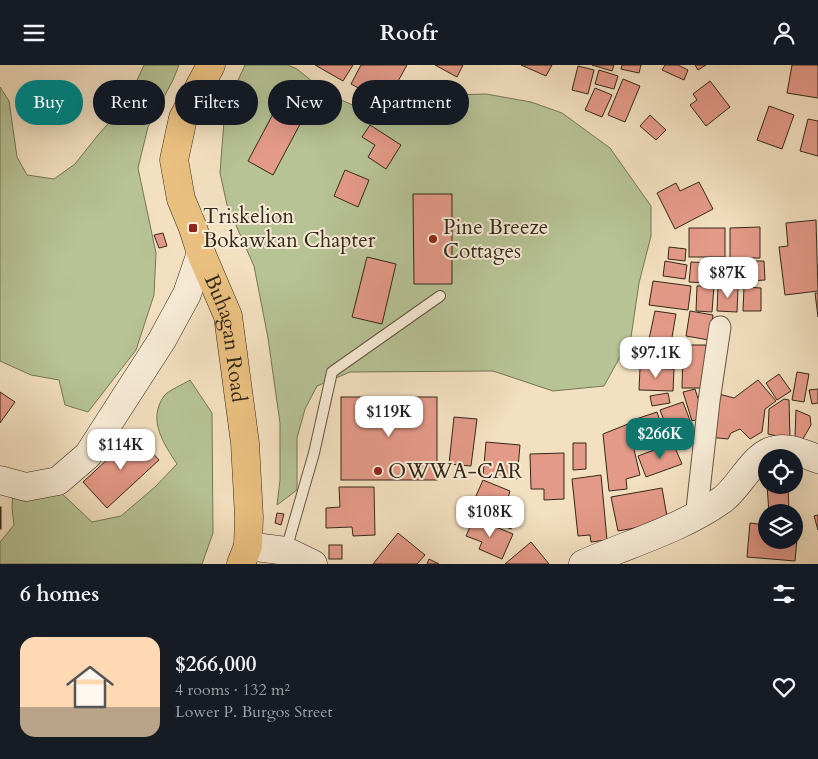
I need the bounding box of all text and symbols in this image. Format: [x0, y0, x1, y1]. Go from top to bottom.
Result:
text: Roofr [380, 18, 438, 48]
icon: menu [20, 19, 48, 47]
icon: person [770, 19, 798, 47]
chip: Buy [15, 80, 83, 125]
chip: Rent [93, 80, 165, 125]
chip: Filters [175, 80, 258, 125]
chip: New [268, 80, 342, 125]
chip: Apartment [352, 80, 469, 125]
place label: Triskelion Bokawkan Chapter [203, 202, 376, 255]
place label: Pine Breeze Cottages [443, 213, 548, 266]
marker: Triskelion Bokawkan Chapter [187, 222, 199, 234]
marker: Pine Breeze Cottages [427, 233, 439, 245]
pin: $87K [698, 257, 758, 299]
text: $87K [709, 262, 747, 284]
street label: Buhagan Road [197, 270, 253, 404]
pin: $97.1K [615, 337, 697, 379]
text: $97.1K [631, 342, 681, 364]
pin: $119K [354, 395, 424, 438]
text: $119K [366, 401, 412, 423]
pin: $266K [625, 417, 695, 460]
text: $266K [637, 423, 683, 445]
pin: $114K [86, 429, 156, 471]
text: $114K [98, 434, 144, 456]
map controls [758, 449, 803, 549]
button: locate [758, 449, 803, 494]
place label: OWWA-CAR [388, 457, 523, 486]
marker: OWWA-CAR [372, 465, 384, 477]
pin: $108K [455, 495, 525, 538]
text: $108K [467, 501, 513, 523]
button: layers [758, 504, 803, 549]
text: 6 homes [20, 580, 99, 609]
icon: filters [770, 580, 798, 608]
text: $266,000 [175, 650, 256, 679]
icon: home [60, 657, 120, 717]
icon: heart [770, 673, 798, 701]
text: 4 rooms · 132 m² [175, 679, 290, 701]
text: Lower P. Burgos Street [175, 701, 333, 723]

